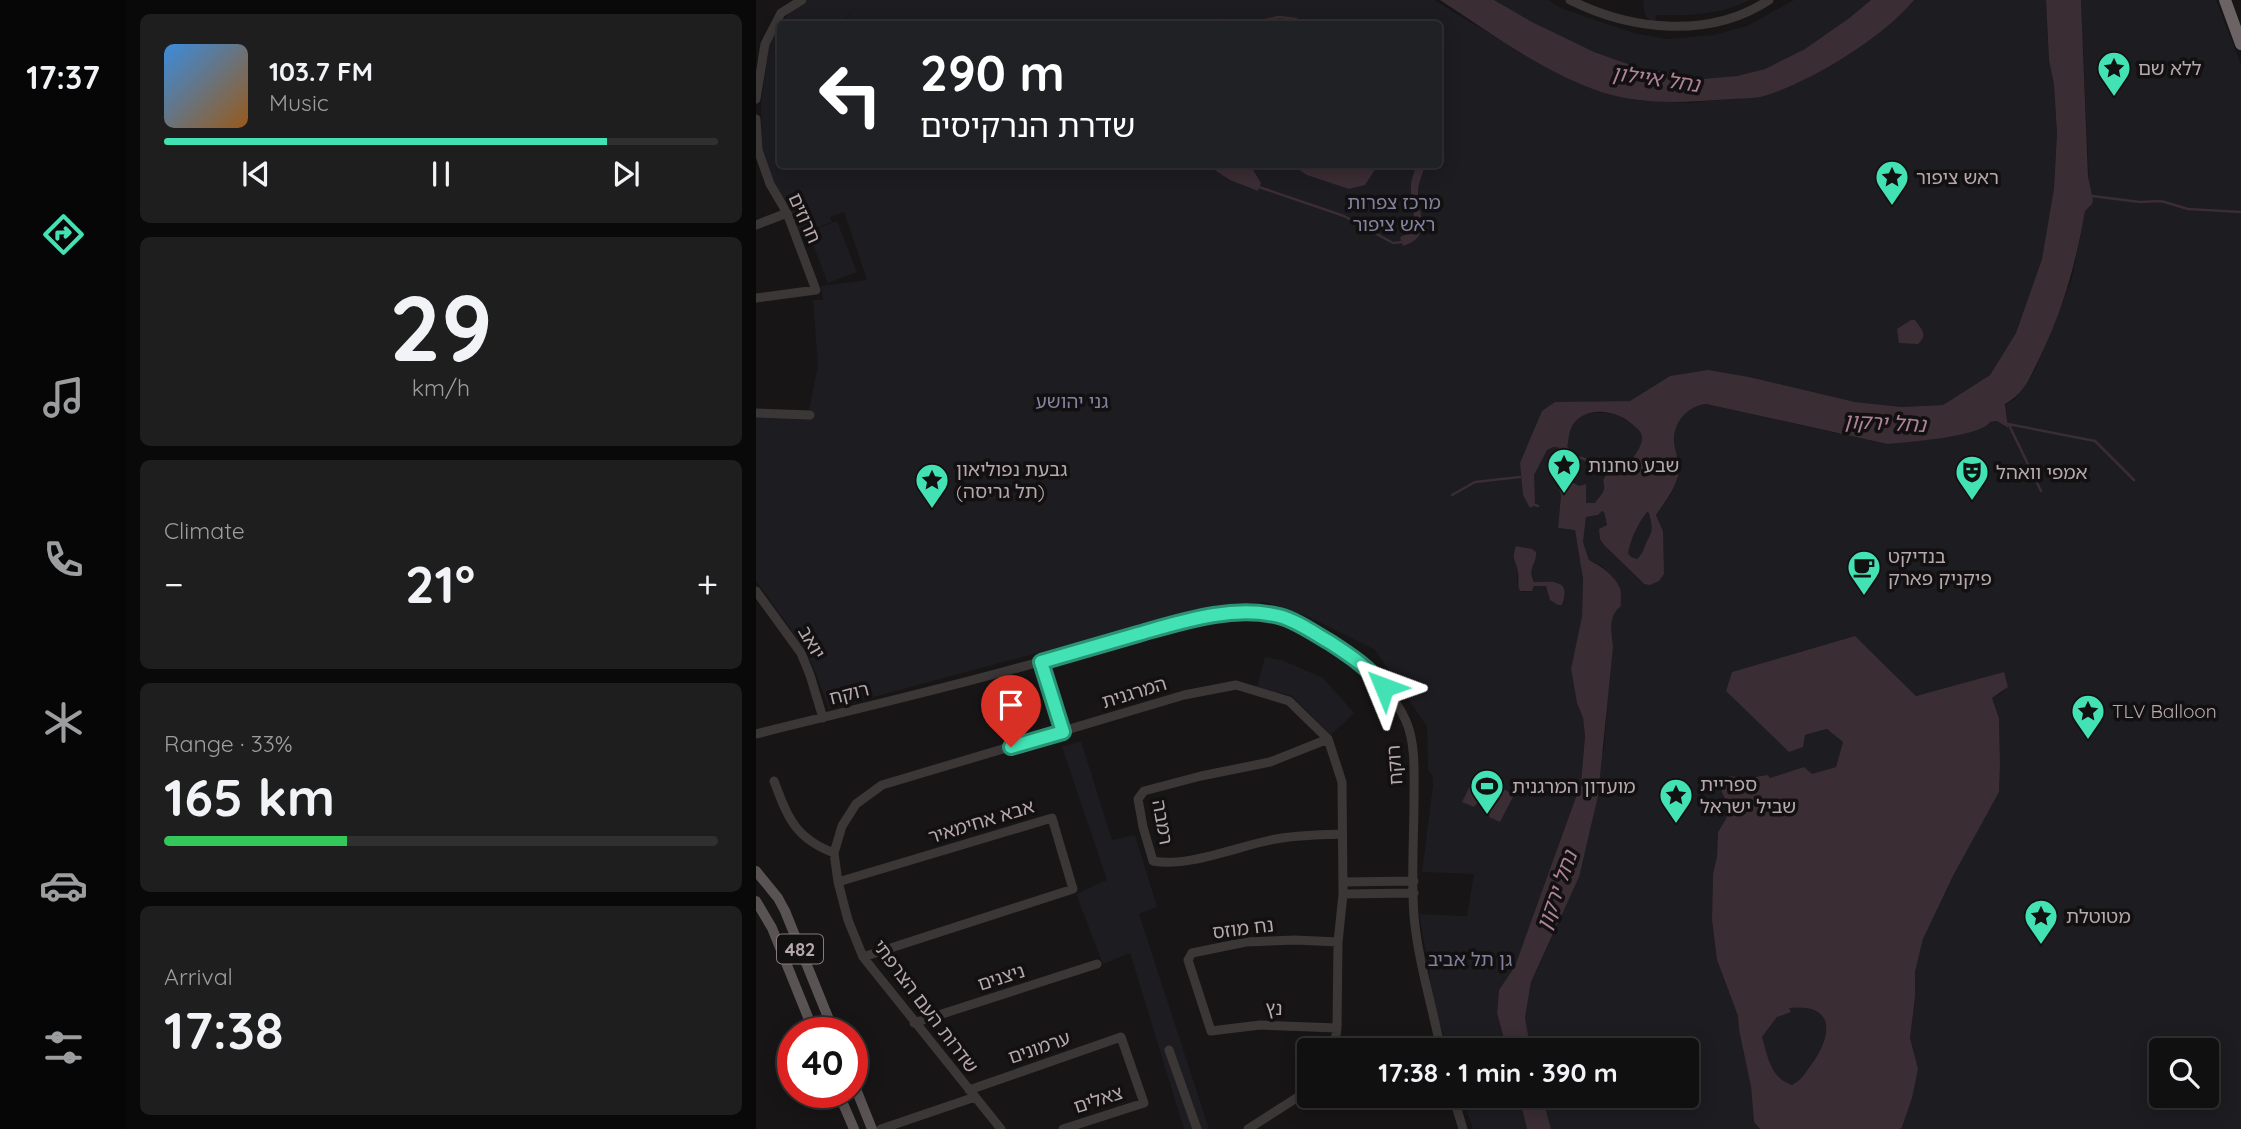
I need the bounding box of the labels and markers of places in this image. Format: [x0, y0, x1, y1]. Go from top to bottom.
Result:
place icon: ללא שם [2095, 49, 2133, 98]
place label: ללא שם [2138, 56, 2202, 80]
place icon: ראש ציפור [1873, 158, 1911, 207]
place label: ראש ציפור [1916, 165, 1999, 189]
place icon: שבע טחנות [1545, 446, 1583, 495]
place label: שבע טחנות [1588, 453, 1679, 477]
theatre icon: אמפי וואהל [1953, 453, 1991, 502]
place label: גבעת נפוליאון (תל גריסה) [956, 457, 1067, 503]
place label: אמפי וואהל [1996, 460, 2088, 484]
place icon: גבעת נפוליאון (תל גריסה) [913, 461, 951, 510]
place label: בנדיקט פיקניק פארק [1888, 544, 1992, 590]
cafe icon: בנדיקט פיקניק פארק [1845, 548, 1883, 597]
pin [981, 675, 1041, 747]
place icon: TLV Balloon [2069, 692, 2107, 741]
place label: TLV Balloon [2112, 699, 2217, 723]
sports icon: מועדון המרגנית [1468, 767, 1506, 816]
place label: ספריית שביל ישראל [1700, 772, 1796, 818]
place label: מועדון המרגנית [1512, 774, 1636, 798]
place icon: ספריית שביל ישראל [1657, 776, 1695, 825]
place icon: מטוטלת [2022, 897, 2060, 946]
place label: מטוטלת [2066, 904, 2131, 928]

